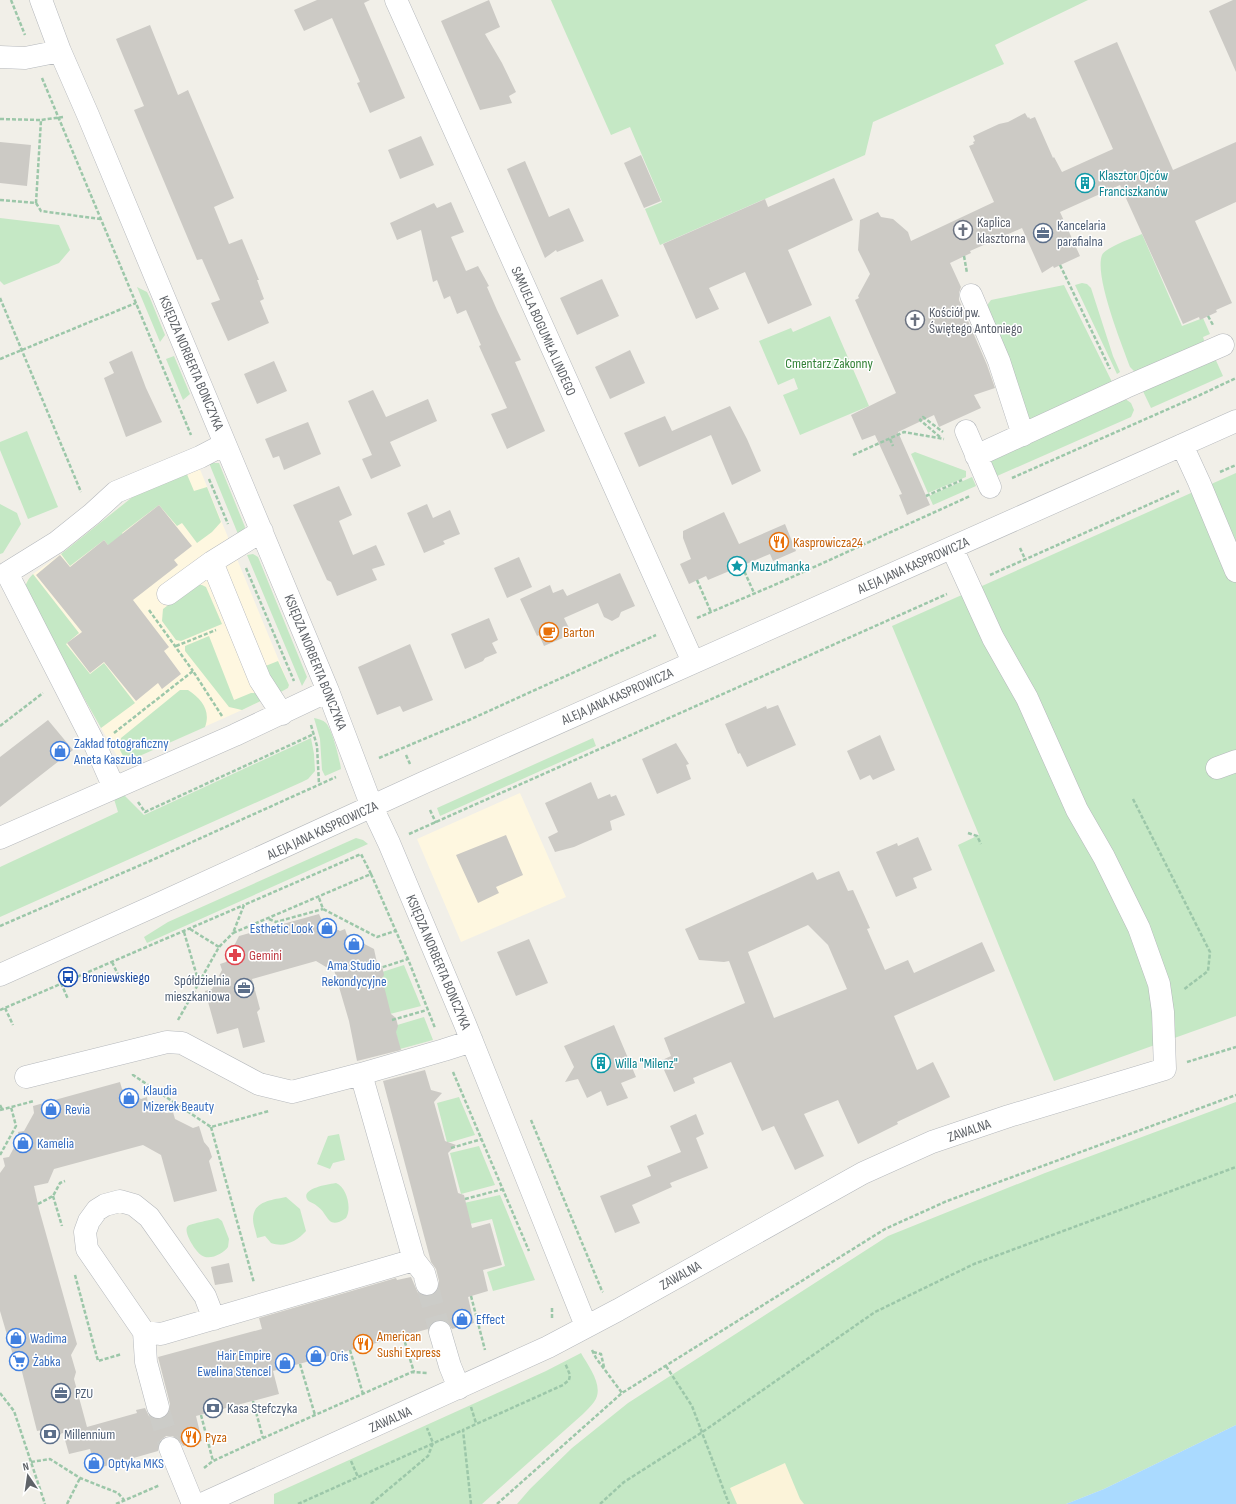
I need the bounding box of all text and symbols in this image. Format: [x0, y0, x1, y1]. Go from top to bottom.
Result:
place label: Klasztor Ojców Franciszkanów [1099, 167, 1168, 200]
building icon: Klasztor Ojców Franciszkanów [1074, 172, 1096, 194]
place label: Kaplica klasztorna [977, 214, 1026, 247]
place label: Kancelaria parafialna [1057, 217, 1106, 250]
church icon: Kaplica klasztorna [952, 219, 974, 241]
office icon: Kancelaria parafialna [1032, 222, 1054, 244]
street label: SAMUELA BOGUMIŁA LINDEGO [507, 264, 580, 399]
street label: KSIĘDZA NORBERTA BONCZYKA [155, 293, 228, 434]
place label: Kościół pw. Świętego Antoniego [929, 304, 1022, 337]
church icon: Kościół pw. Świętego Antoniego [904, 309, 926, 331]
park label: Cmentarz Zakonny [785, 355, 873, 372]
restaurant icon: Kasprowicza24 [768, 531, 790, 553]
street label: ALEJA JANA KASPROWICZA [854, 533, 972, 598]
place label: Kasprowicza24 [793, 534, 863, 551]
place icon: Muzułmanka [726, 555, 748, 577]
place label: Muzułmanka [751, 558, 810, 575]
street label: KSIĘDZA NORBERTA BONCZYKA [281, 592, 351, 733]
cafe icon: Barton [538, 621, 560, 643]
place label: Barton [563, 624, 595, 641]
street label: ALEJA JANA KASPROWICZA [558, 664, 676, 729]
place label: Zakład fotograficzny Aneta Kaszuba [73, 735, 169, 768]
shop icon: Zakład fotograficzny Aneta Kaszuba [49, 740, 71, 762]
street label: ALEJA JANA KASPROWICZA [263, 797, 381, 864]
street label: KSIĘDZA NORBERTA BONCZYKA [402, 892, 475, 1033]
shop icon: Esthetic Look [316, 917, 338, 939]
place label: Esthetic Look [250, 920, 314, 937]
shop icon: Ama Studio Rekondycyjne [343, 933, 365, 955]
pharmacy icon: Gemini [224, 944, 246, 966]
place label: Gemini [249, 947, 282, 964]
place label: Ama Studio Rekondycyjne [321, 957, 387, 990]
bus stop icon: Broniewskiego [57, 966, 79, 988]
place label: Broniewskiego [82, 969, 150, 986]
place label: Spółdzielnia mieszkaniowa [165, 972, 230, 1005]
office icon: Spółdzielnia mieszkaniowa [233, 977, 255, 999]
building icon: Willa "Milenz" [590, 1052, 612, 1074]
place label: Willa "Milenz" [615, 1055, 678, 1072]
place label: Klaudia Mizerek Beauty [143, 1082, 215, 1115]
shop icon: Klaudia Mizerek Beauty [118, 1087, 140, 1109]
shop icon: Revia [40, 1098, 62, 1120]
place label: Revia [65, 1101, 90, 1118]
street label: ZAWALNA [945, 1115, 994, 1146]
shop icon: Kamelia [12, 1132, 34, 1154]
place label: Kamelia [37, 1135, 74, 1152]
street label: ZAWALNA [657, 1257, 705, 1294]
shop icon: Effect [451, 1308, 473, 1330]
place label: Effect [476, 1311, 505, 1328]
shop icon: Wadima [5, 1327, 27, 1349]
place label: American Sushi Express [376, 1328, 441, 1361]
place label: Wadima [30, 1330, 67, 1347]
restaurant icon: American Sushi Express [352, 1333, 374, 1355]
shop icon: Oris [305, 1345, 327, 1367]
place label: Hair Empire Ewelina Stencel [197, 1347, 271, 1380]
place label: Oris [330, 1348, 349, 1365]
supermarket icon: Żabka [8, 1350, 30, 1372]
shop icon: Hair Empire Ewelina Stencel [274, 1352, 296, 1374]
place label: Żabka [33, 1353, 61, 1370]
office icon: PZU [50, 1382, 72, 1404]
place label: PZU [75, 1385, 93, 1402]
bank icon: Kasa Stefczyka [202, 1397, 224, 1419]
place label: Kasa Stefczyka [227, 1400, 298, 1417]
street label: ZAWALNA [366, 1402, 415, 1436]
bank icon: Millennium [39, 1423, 61, 1445]
place label: Millennium [64, 1426, 115, 1443]
restaurant icon: Pyza [180, 1426, 202, 1448]
place label: Pyza [205, 1429, 227, 1446]
shop icon: Optyka MKS [83, 1452, 105, 1474]
place label: Optyka MKS [108, 1455, 164, 1472]
north arrow [8, 1456, 48, 1496]
text: N [22, 1460, 30, 1474]

